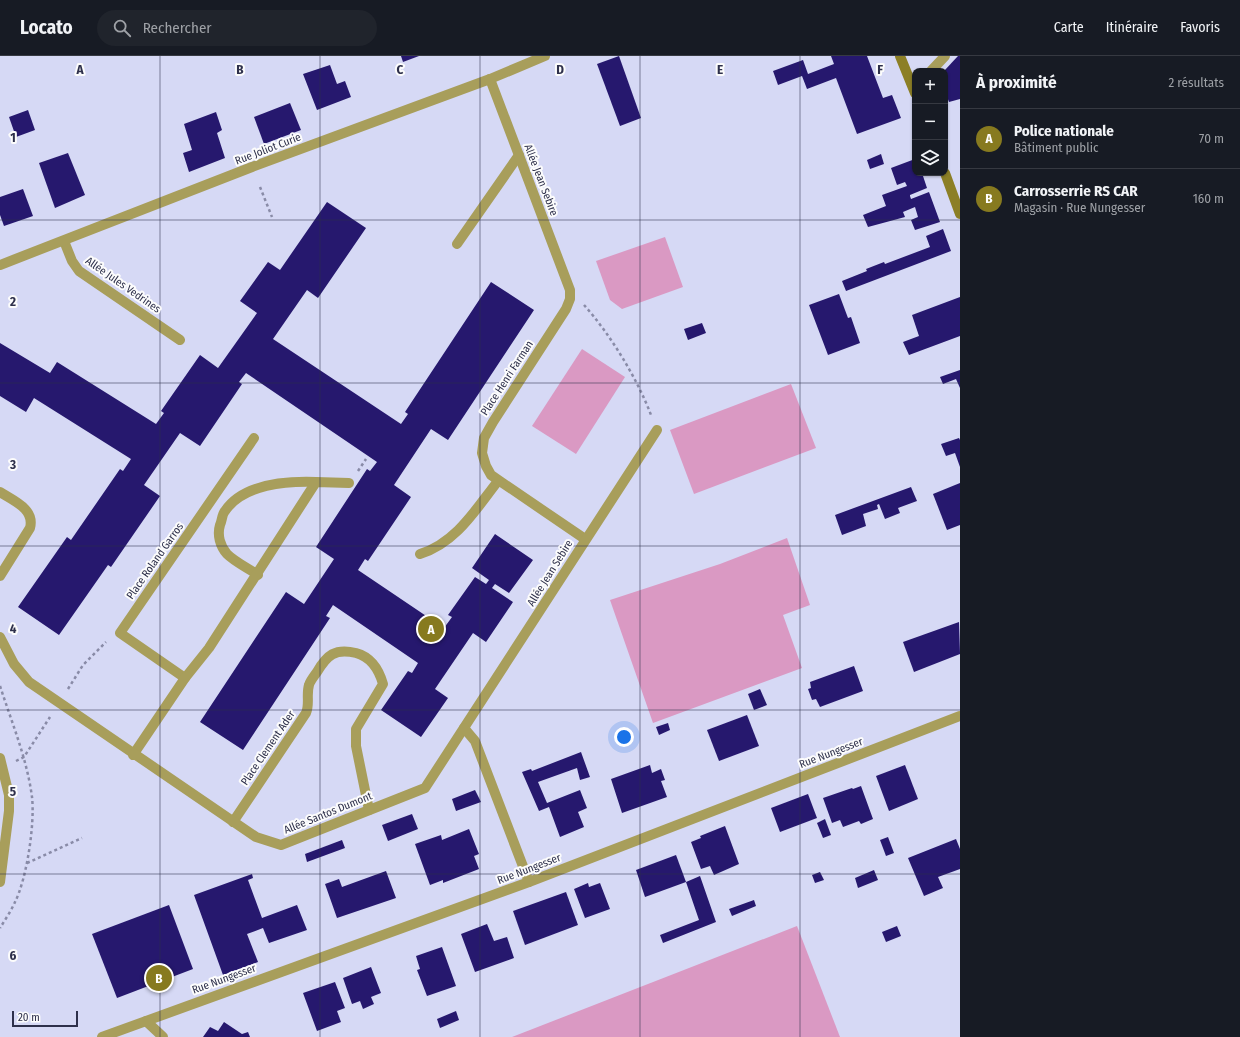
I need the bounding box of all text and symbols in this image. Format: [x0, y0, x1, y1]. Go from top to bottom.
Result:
search box [97, 10, 377, 46]
text: Locato [20, 16, 73, 39]
icon: search [111, 17, 133, 39]
text: Rechercher [143, 19, 212, 37]
text: Carte [1054, 19, 1084, 36]
text: Itinéraire [1106, 19, 1158, 36]
text: Favoris [1180, 19, 1220, 36]
text: A [75, 62, 84, 77]
text: B [236, 62, 244, 77]
text: C [397, 62, 404, 77]
text: D [556, 62, 564, 77]
text: E [717, 62, 723, 77]
text: F [877, 62, 883, 77]
map controls [912, 68, 948, 176]
button: + [912, 68, 948, 104]
text: À proximité [976, 72, 1057, 93]
text: 2 résultats [1169, 75, 1224, 90]
button: − [912, 104, 948, 140]
text: Police nationale [1014, 122, 1114, 140]
text: 1 [10, 130, 16, 145]
street label: Rue Joliot Curie [233, 130, 303, 168]
text: A [985, 131, 993, 146]
text: 70 m [1199, 131, 1224, 146]
button: layers [912, 140, 948, 176]
text: Bâtiment public [1014, 140, 1099, 155]
street label: Allée Jean Sebire [521, 142, 561, 218]
text: Carrosserrie RS CAR [1014, 182, 1138, 200]
text: B [985, 191, 993, 206]
text: 160 m [1193, 191, 1224, 206]
text: Magasin · Rue Nungesser [1014, 200, 1145, 215]
street label: Allée Jules Vedrines [83, 254, 163, 316]
text: 2 [9, 294, 16, 309]
street label: Place Henri Farman [478, 338, 536, 418]
text: 3 [9, 457, 16, 472]
street label: Place Roland Garros [124, 520, 186, 602]
street label: Allée Jean Sebire [524, 538, 576, 608]
pin: A [418, 614, 444, 644]
text: 4 [10, 621, 17, 636]
street label: Place Clement Ader [238, 708, 298, 788]
your location [614, 727, 634, 747]
street label: Rue Nungesser [797, 735, 865, 771]
text: 5 [10, 784, 16, 799]
street label: Allée Santos Dumont [282, 789, 374, 837]
street label: Rue Nungesser [495, 851, 563, 887]
text: 6 [10, 948, 17, 963]
street label: Rue Nungesser [190, 961, 258, 997]
pin: B [146, 963, 172, 993]
scale bar [12, 1009, 78, 1028]
text: 20 m [18, 1011, 40, 1024]

